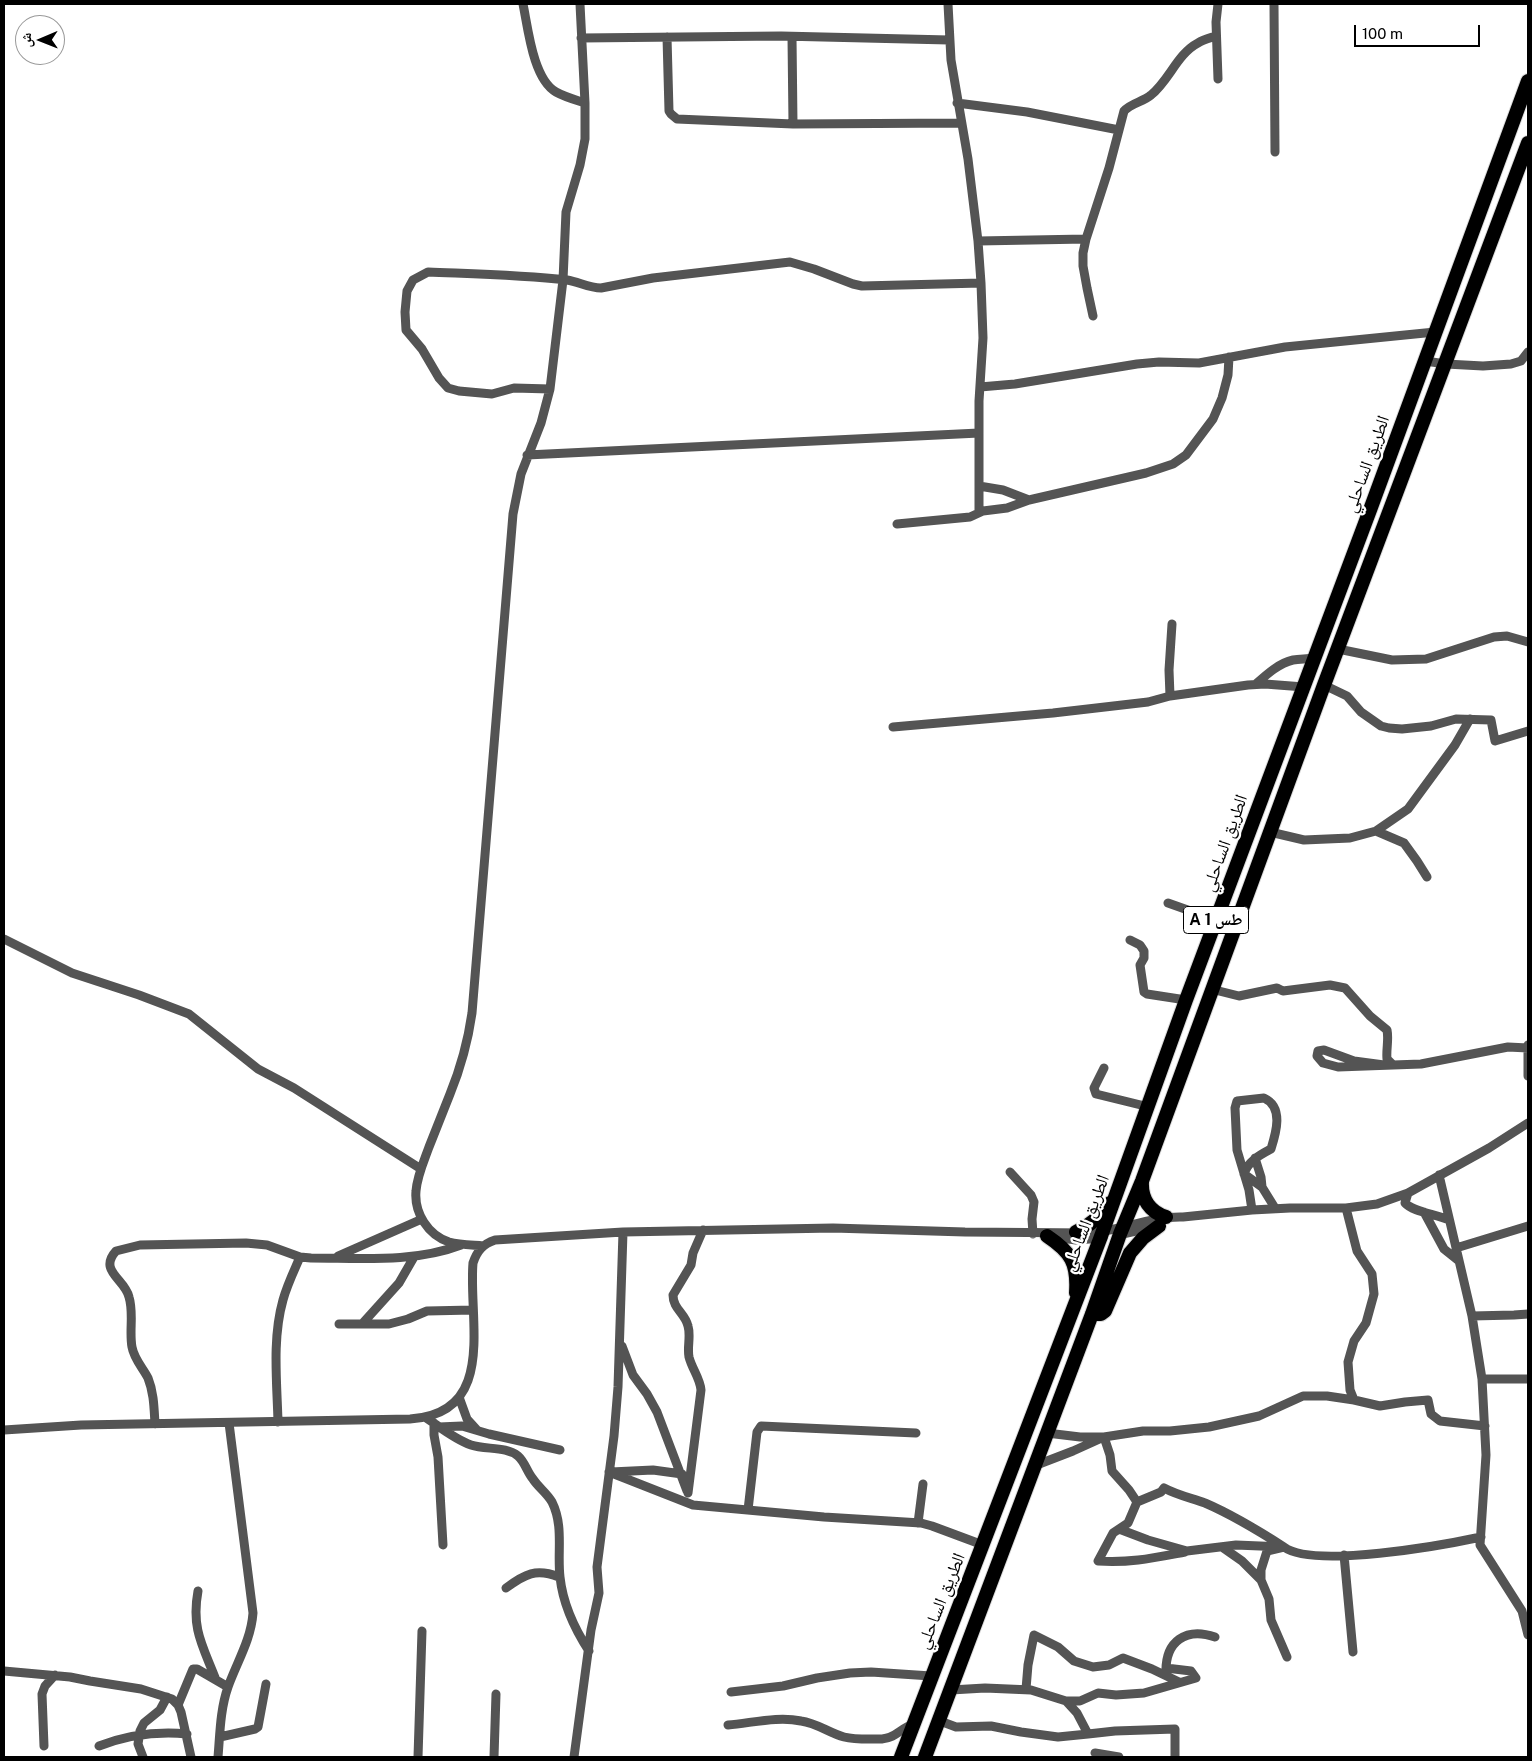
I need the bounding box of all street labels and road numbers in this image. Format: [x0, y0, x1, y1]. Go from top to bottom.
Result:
street label: الطريق الساحلي [1339, 413, 1395, 515]
street label: الطريق الساحلي [1197, 792, 1253, 894]
road number: A 1 طس [1184, 906, 1248, 934]
street label: الطريق الساحلي [1058, 1172, 1114, 1274]
street label: الطريق الساحلي [912, 1550, 970, 1652]

